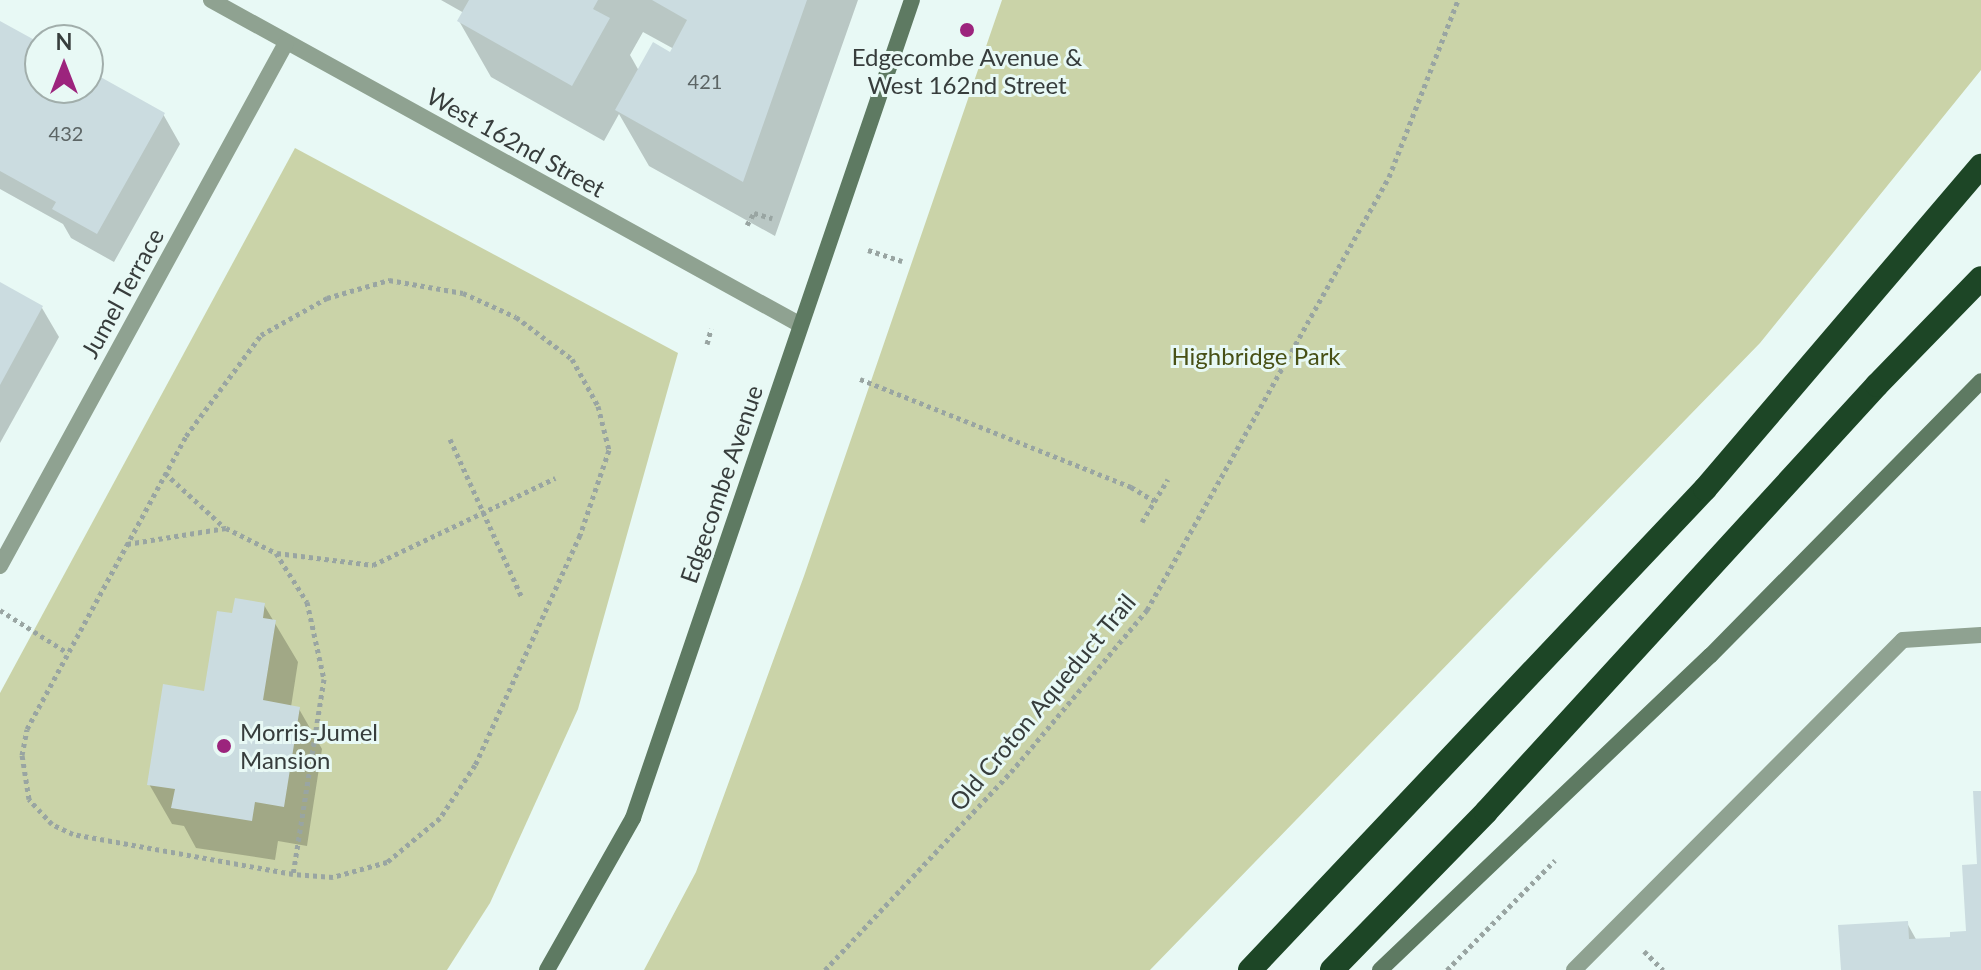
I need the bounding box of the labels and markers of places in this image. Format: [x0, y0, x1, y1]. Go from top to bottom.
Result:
marker: Edgecombe Avenue & West 162nd Street [958, 21, 976, 39]
place label: Edgecombe Avenue & West 162nd Street [851, 43, 1083, 99]
place label: Morris-Jumel Mansion [240, 718, 378, 774]
marker: Morris-Jumel Mansion [215, 737, 233, 755]

